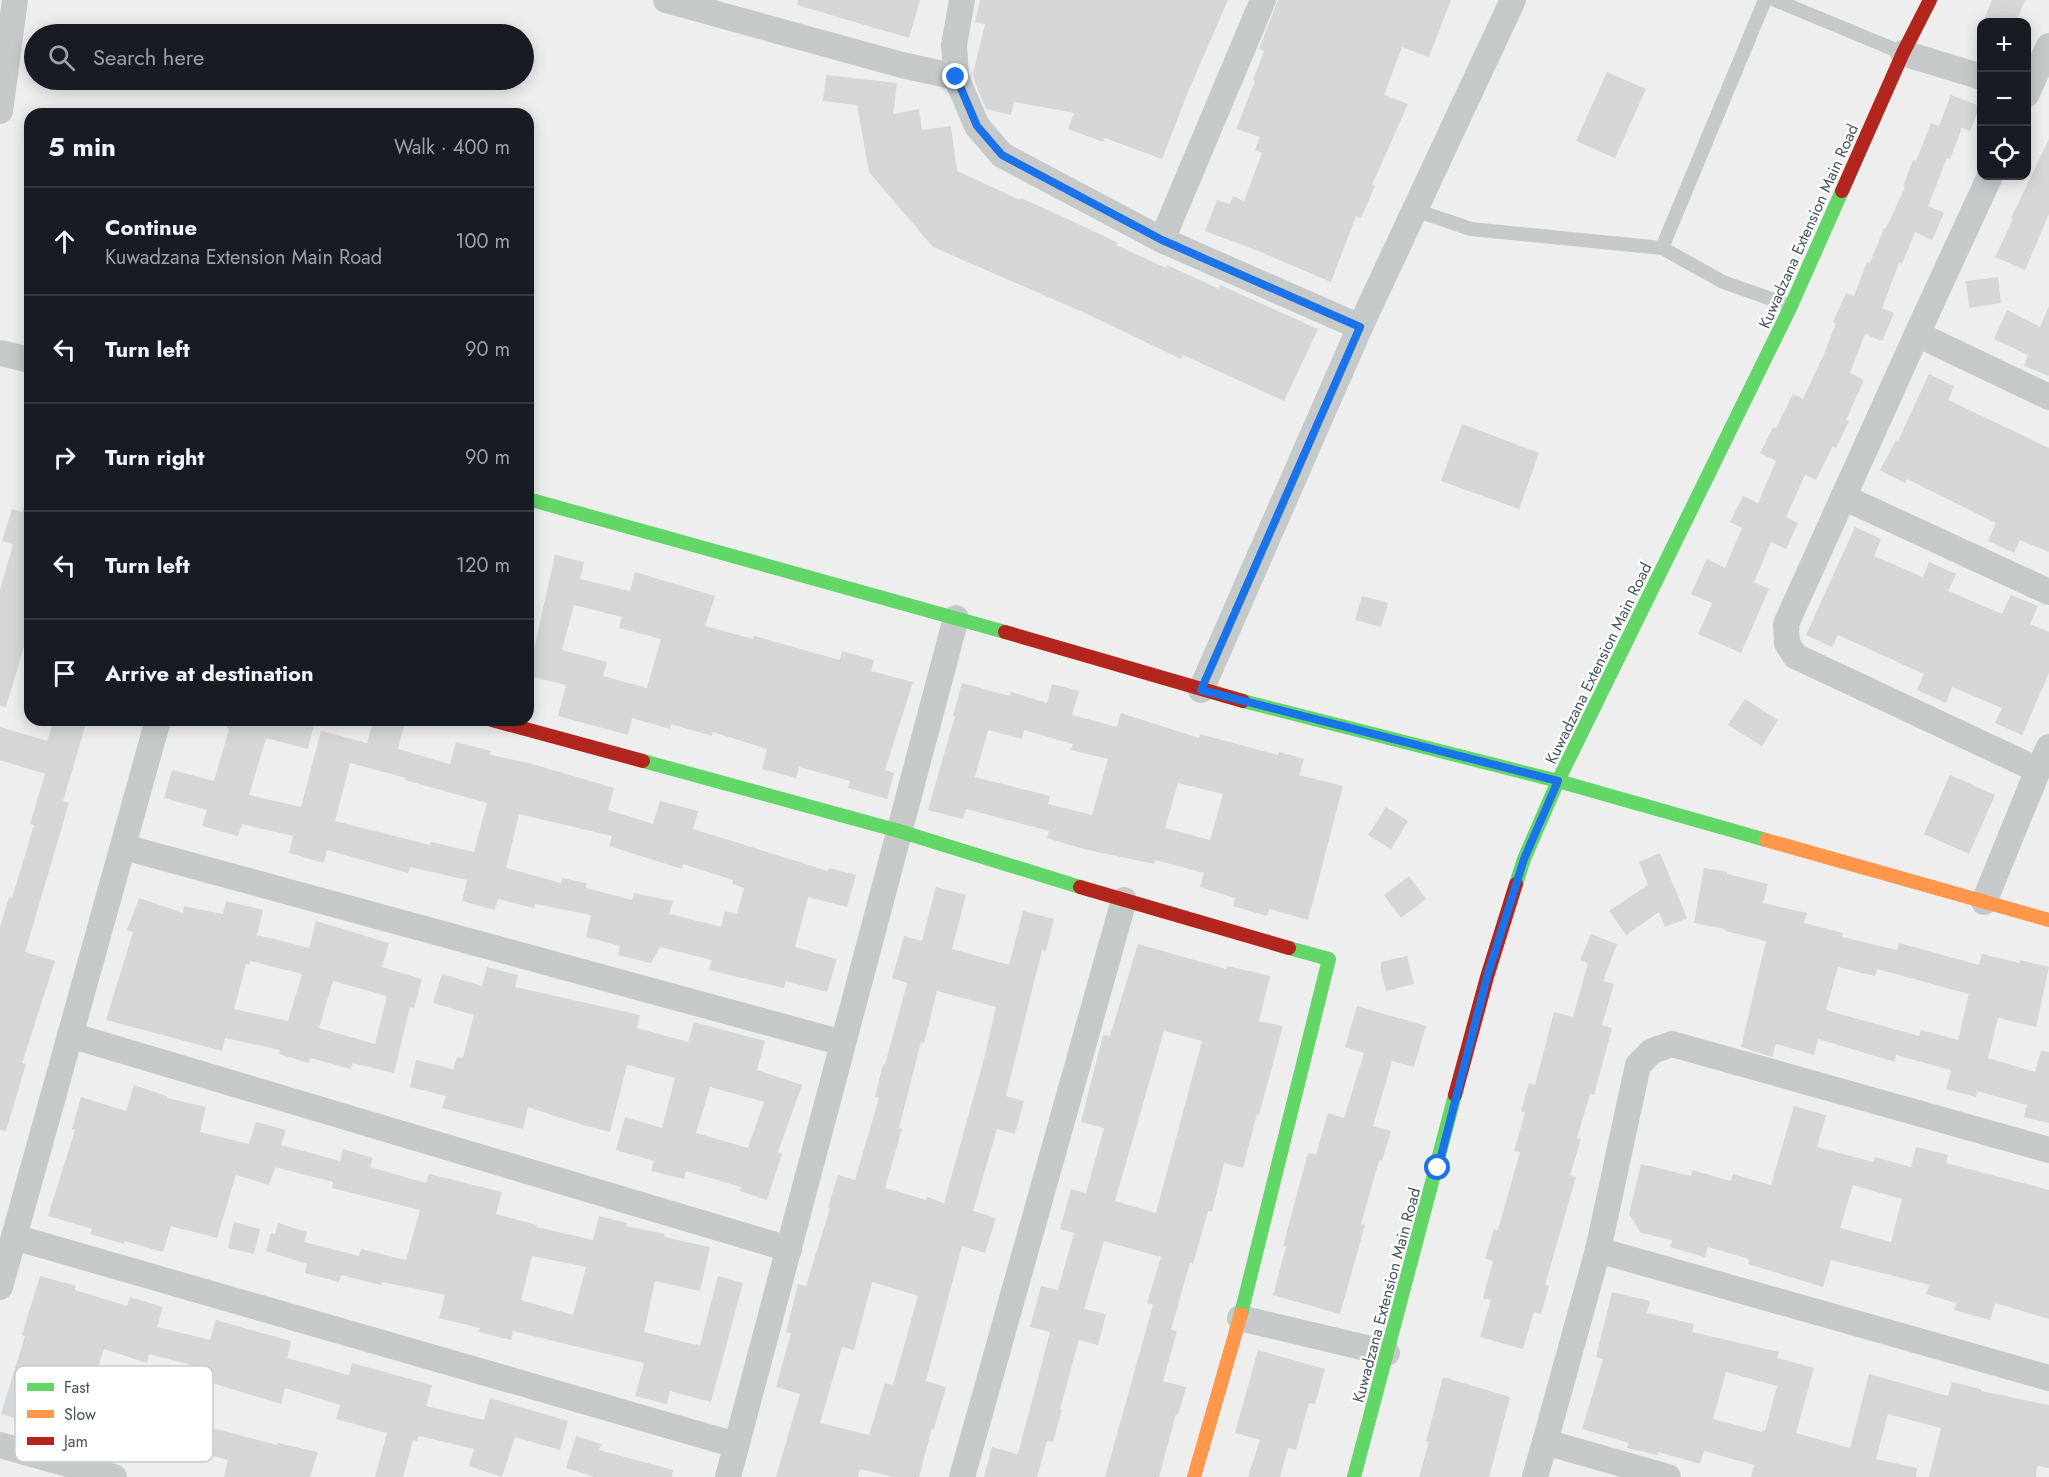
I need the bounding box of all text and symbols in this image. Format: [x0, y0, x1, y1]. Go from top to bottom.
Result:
map controls [1977, 18, 2031, 180]
button: + [1977, 18, 2031, 72]
search box [24, 24, 534, 90]
icon: search [45, 41, 78, 74]
text: Search here [93, 41, 204, 73]
route end [942, 63, 968, 89]
button: − [1977, 72, 2031, 126]
street label: Kuwadzana Extension Main Road [1753, 120, 1864, 332]
button: locate [1977, 126, 2031, 180]
text: 5 min [48, 128, 116, 166]
text: Walk · 400 m [394, 133, 510, 162]
text: Continue [105, 211, 197, 243]
icon: ahead [48, 225, 81, 258]
text: 100 m [455, 227, 510, 256]
text: Kuwadzana Extension Main Road [105, 243, 382, 272]
icon: left [48, 333, 81, 366]
text: Turn left [105, 333, 190, 365]
text: 90 m [465, 335, 510, 364]
icon: right [48, 441, 81, 474]
text: Turn right [105, 441, 205, 473]
text: 90 m [465, 443, 510, 472]
icon: left [48, 549, 81, 582]
text: Turn left [105, 549, 190, 581]
text: 120 m [456, 551, 510, 580]
street label: Kuwadzana Extension Main Road [1540, 559, 1657, 768]
icon: arrive [48, 657, 81, 690]
text: Arrive at destination [105, 657, 314, 689]
route start [1424, 1154, 1450, 1180]
street label: Kuwadzana Extension Main Road [1347, 1185, 1426, 1405]
legend [15, 1366, 213, 1462]
text: Fast [64, 1376, 90, 1399]
text: Slow [64, 1403, 96, 1426]
text: Jam [62, 1430, 88, 1453]

